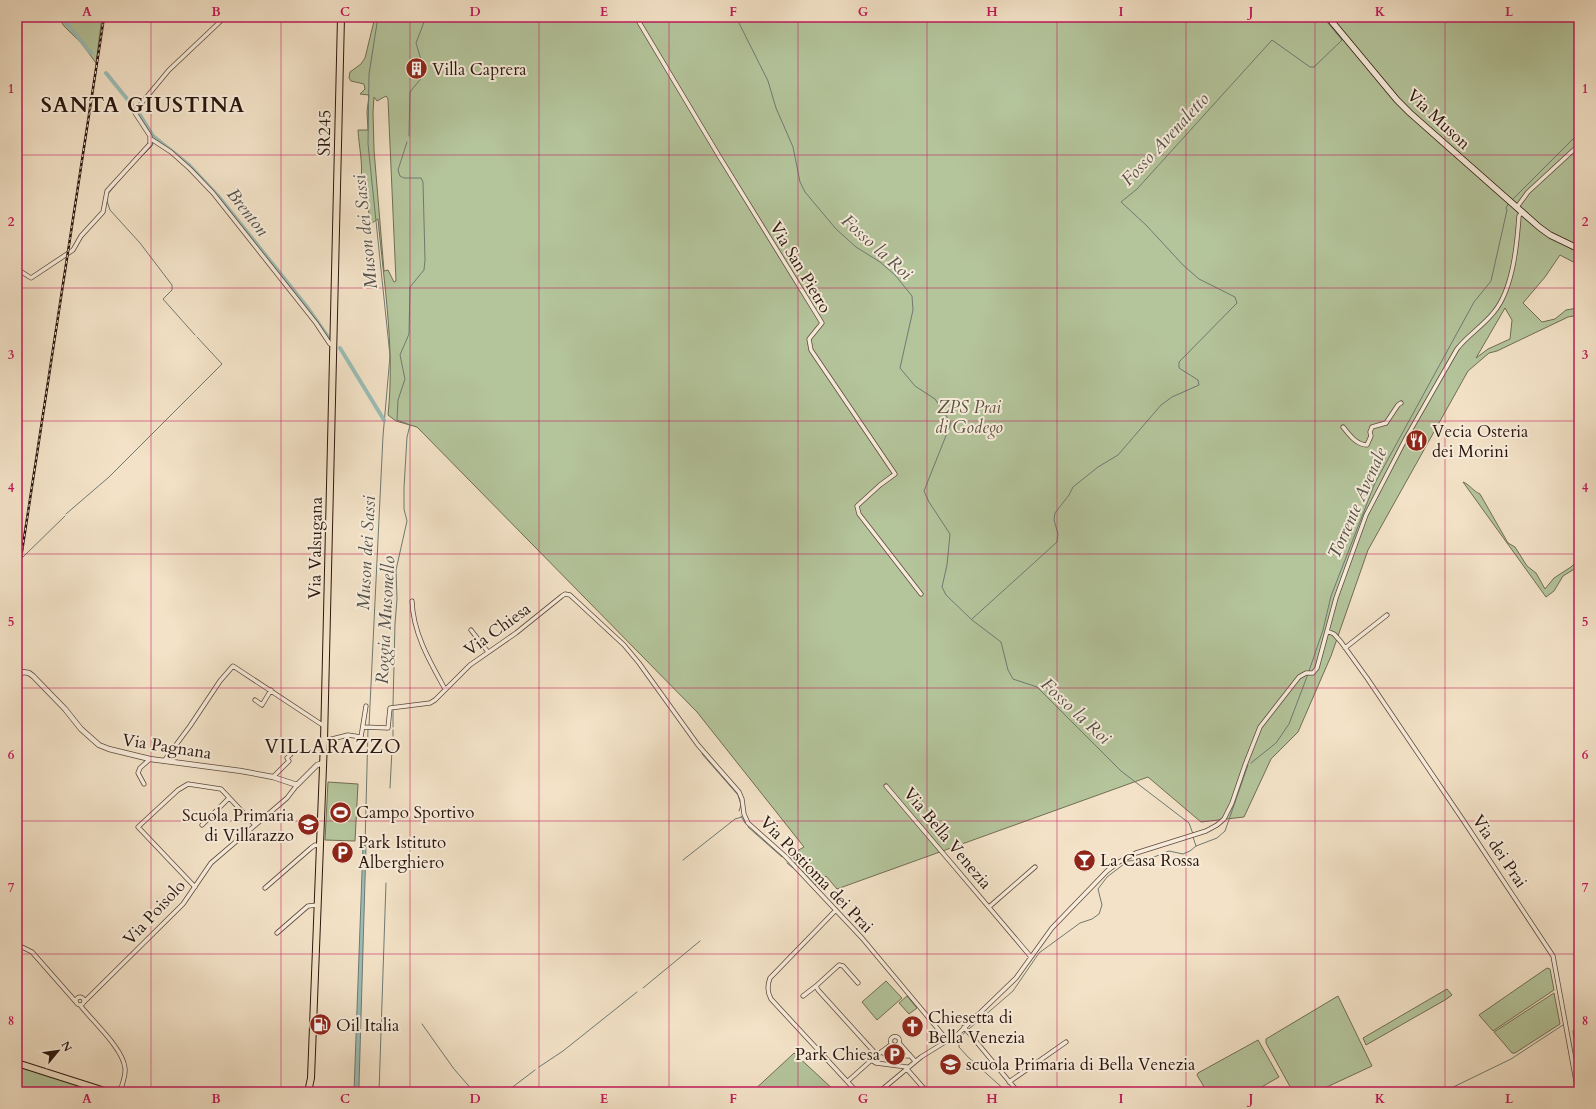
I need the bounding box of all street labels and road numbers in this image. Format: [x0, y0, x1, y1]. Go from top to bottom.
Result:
street label: Via Muson [1402, 84, 1476, 155]
street label: SR245 [313, 110, 336, 156]
street label: Via San Pietro [764, 217, 837, 317]
street label: Via Valsugana [303, 496, 328, 599]
street label: Via Chiesa [459, 597, 536, 661]
street label: Via Pagnana [121, 728, 214, 765]
street label: Via Bella Venezia [898, 783, 997, 895]
street label: Via dei Prai [1467, 810, 1533, 893]
street label: Via Postioma dei Prai [755, 811, 879, 938]
street label: Via Poisolo [118, 875, 191, 950]

